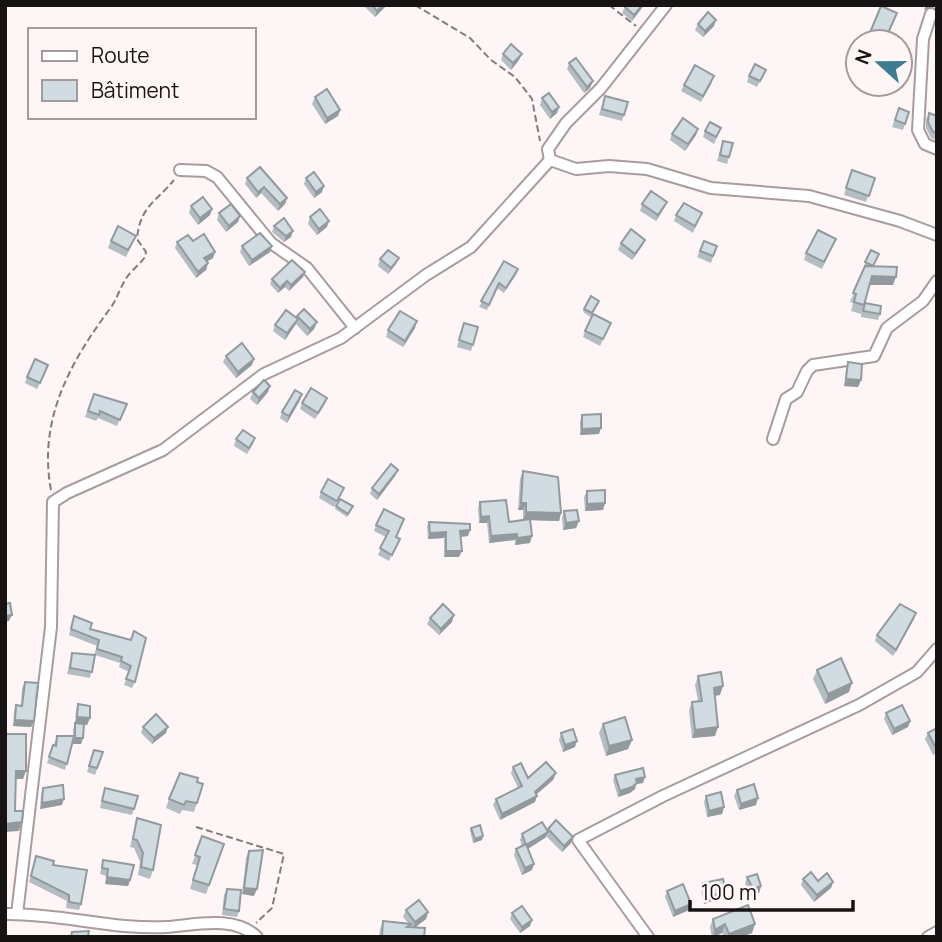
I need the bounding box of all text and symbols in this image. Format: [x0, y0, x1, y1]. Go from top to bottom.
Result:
legend [28, 28, 256, 119]
north arrow [844, 28, 914, 98]
text: Route [91, 41, 149, 69]
text: N [849, 46, 878, 68]
text: Bâtiment [91, 76, 179, 104]
scale bar [690, 869, 853, 913]
text: 100 m [701, 878, 757, 906]

